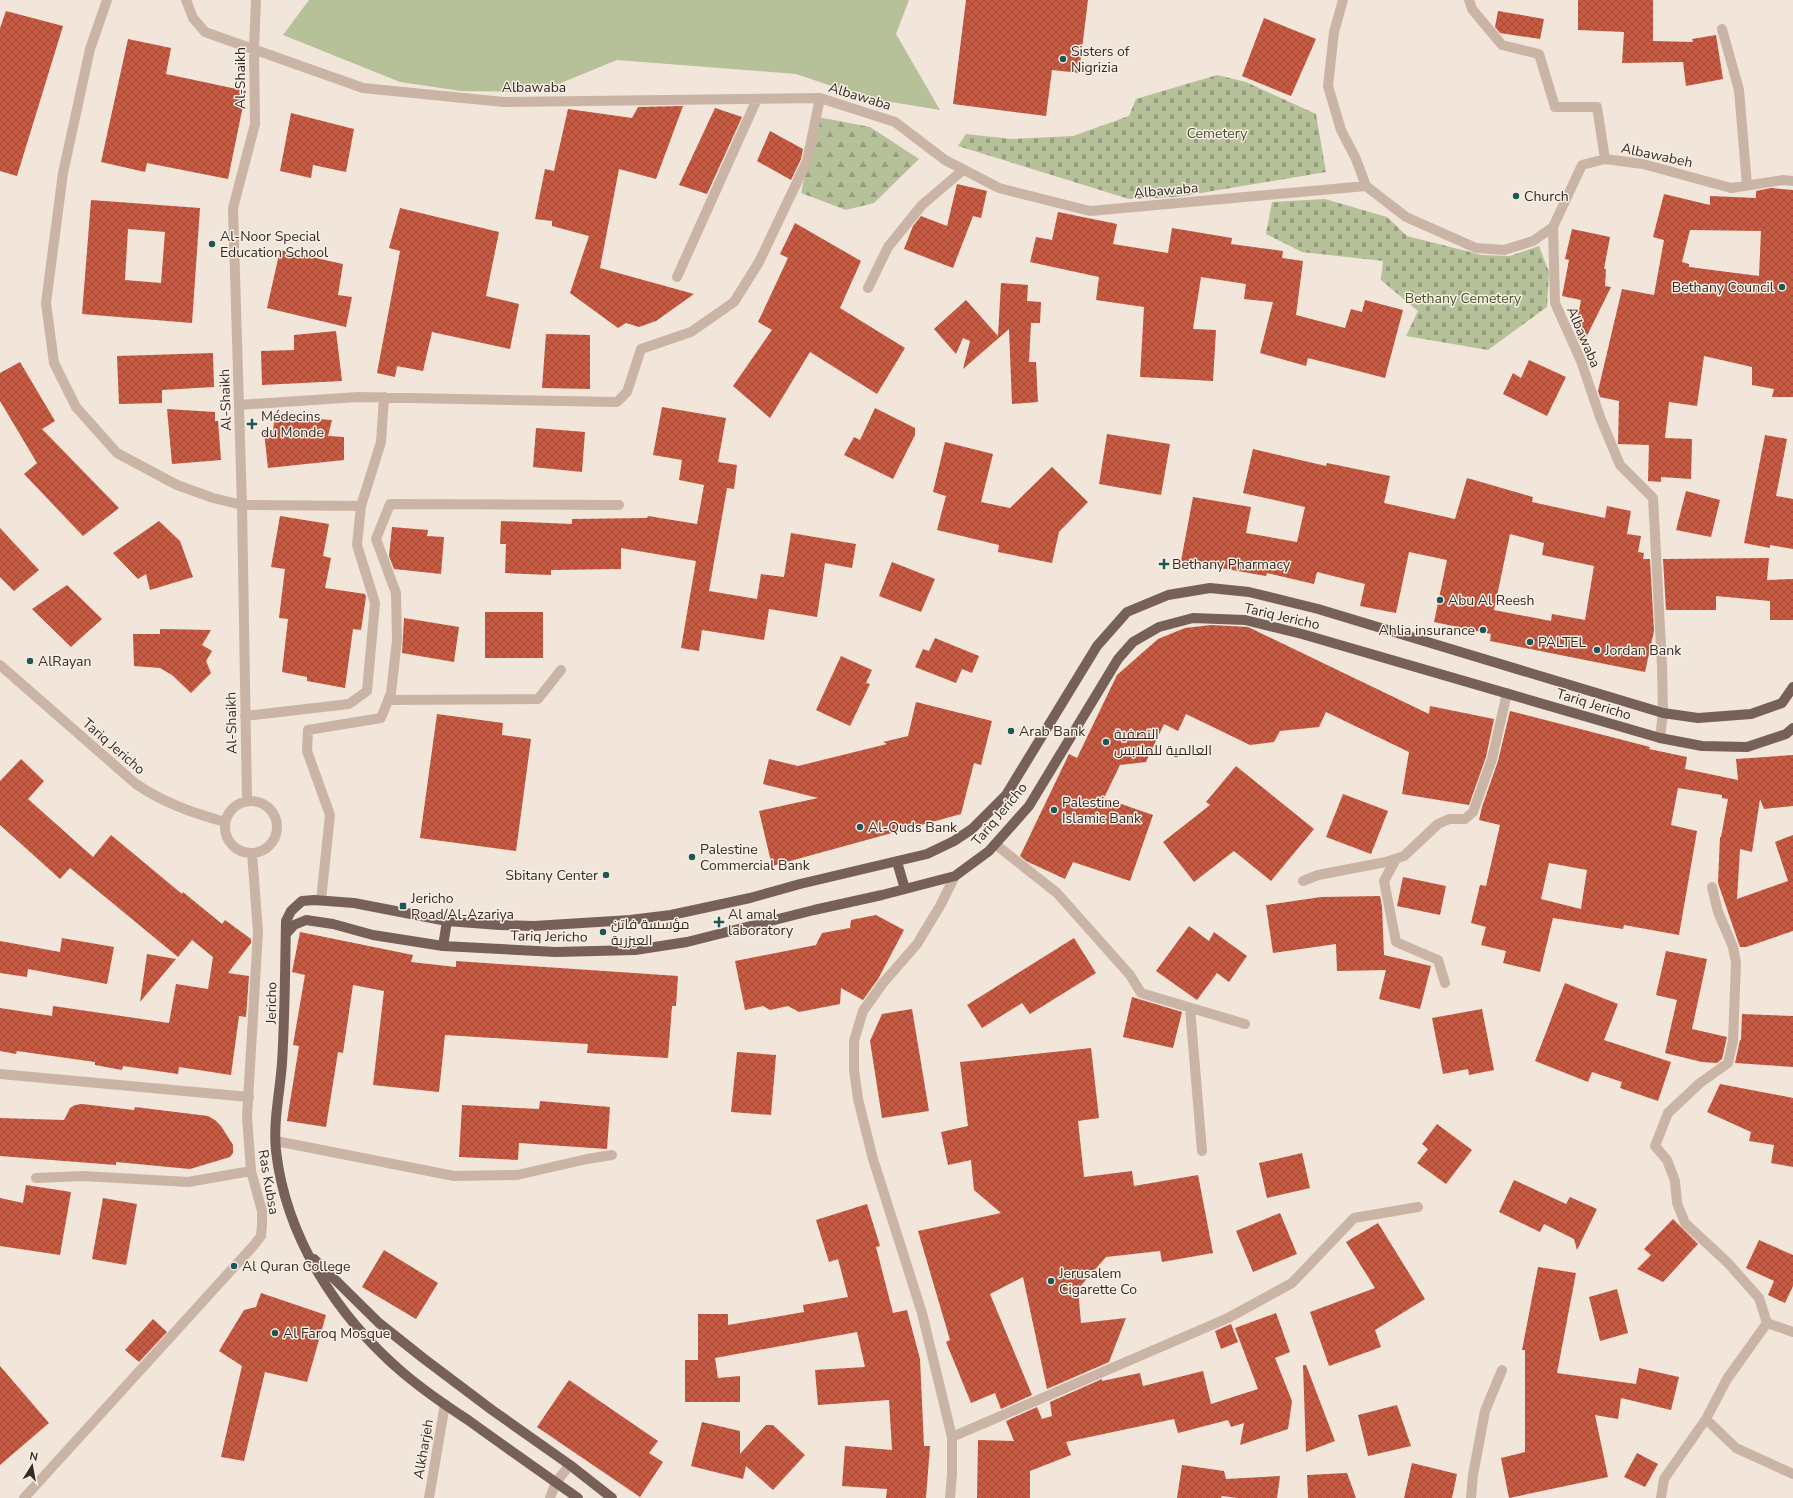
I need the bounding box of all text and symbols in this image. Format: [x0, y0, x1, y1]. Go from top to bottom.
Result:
place label: Sisters of Nigrizia [1071, 42, 1130, 77]
street label: Al-Shaikh [231, 47, 250, 109]
marker: Sisters of Nigrizia [1058, 54, 1068, 64]
street label: Albawaba [502, 78, 566, 97]
street label: Albawaba [826, 78, 893, 115]
park label: Cemetery [1187, 124, 1248, 143]
street label: Albawabeh [1619, 139, 1694, 172]
street label: Albawaba [1133, 178, 1199, 203]
place label: Church [1524, 187, 1569, 206]
marker: Church [1511, 191, 1521, 201]
place label: Al-Noor Special Education School [220, 227, 329, 262]
marker: Al-Noor Special Education School [207, 239, 217, 249]
place label: Bethany Council [1672, 278, 1775, 297]
marker: Bethany Council [1777, 282, 1787, 292]
park label: Bethany Cemetery [1405, 289, 1522, 308]
street label: Albawaba [1562, 304, 1605, 371]
street label: Al-Shaikh [215, 369, 236, 431]
place label: Médecins du Monde [261, 407, 324, 442]
marker: Médecins du Monde [246, 418, 258, 430]
place label: Bethany Pharmacy [1172, 555, 1291, 574]
marker: Bethany Pharmacy [1159, 559, 1169, 569]
place label: Abu Al Reesh [1448, 591, 1535, 610]
marker: Abu Al Reesh [1435, 595, 1445, 605]
street label: Tariq Jericho [1242, 599, 1322, 634]
place label: Ahlia insurance [1379, 621, 1475, 640]
marker: Ahlia insurance [1478, 625, 1488, 635]
place label: PALTEL [1538, 633, 1586, 652]
marker: PALTEL [1525, 637, 1535, 647]
place label: Jordan Bank [1604, 641, 1682, 660]
marker: Jordan Bank [1592, 645, 1602, 655]
place label: AlRayan [38, 652, 91, 671]
marker: AlRayan [25, 656, 35, 666]
street label: Tariq Jericho [1554, 684, 1634, 725]
street label: Al-Shaikh [221, 692, 242, 754]
street label: Tariq Jericho [78, 714, 149, 779]
place label: Arab Bank [1019, 722, 1086, 741]
place label: التصفية العالمية للملابس [1114, 725, 1212, 760]
marker: Arab Bank [1006, 726, 1016, 736]
marker: التصفية العالمية للملابس [1101, 737, 1111, 747]
street label: Tariq Jericho [967, 778, 1032, 850]
place label: Palestine Islamic Bank [1062, 793, 1142, 828]
marker: Palestine Islamic Bank [1049, 805, 1059, 815]
place label: Al-Quds Bank [868, 818, 958, 837]
marker: Al-Quds Bank [855, 822, 865, 832]
place label: Palestine Commercial Bank [700, 840, 811, 875]
marker: Palestine Commercial Bank [687, 852, 697, 862]
place label: Sbitany Center [505, 866, 598, 885]
marker: Sbitany Center [601, 870, 611, 880]
place label: Jericho Road/Al-Azariya [410, 889, 514, 924]
marker: Jericho Road/Al-Azariya [398, 901, 408, 911]
place label: Al amal laboratory [728, 905, 794, 940]
place label: مؤسسة فاتن العيزرية [611, 915, 690, 950]
marker: Al amal laboratory [713, 916, 725, 928]
street label: Tariq Jericho [510, 926, 588, 947]
marker: مؤسسة فاتن العيزرية [598, 927, 608, 937]
street label: Jericho [262, 981, 281, 1025]
street label: Ras Kubsa [253, 1148, 284, 1216]
place label: Al Quran College [242, 1257, 351, 1276]
marker: Al Quran College [229, 1261, 239, 1271]
place label: Jerusalem Cigarette Co [1058, 1264, 1137, 1299]
marker: Jerusalem Cigarette Co [1046, 1276, 1056, 1286]
place label: Al Faroq Mosque [283, 1324, 390, 1343]
marker: Al Faroq Mosque [270, 1328, 280, 1338]
street label: Alkharjeh [409, 1418, 438, 1481]
north arrow [12, 1446, 52, 1486]
text: N [28, 1449, 39, 1465]

